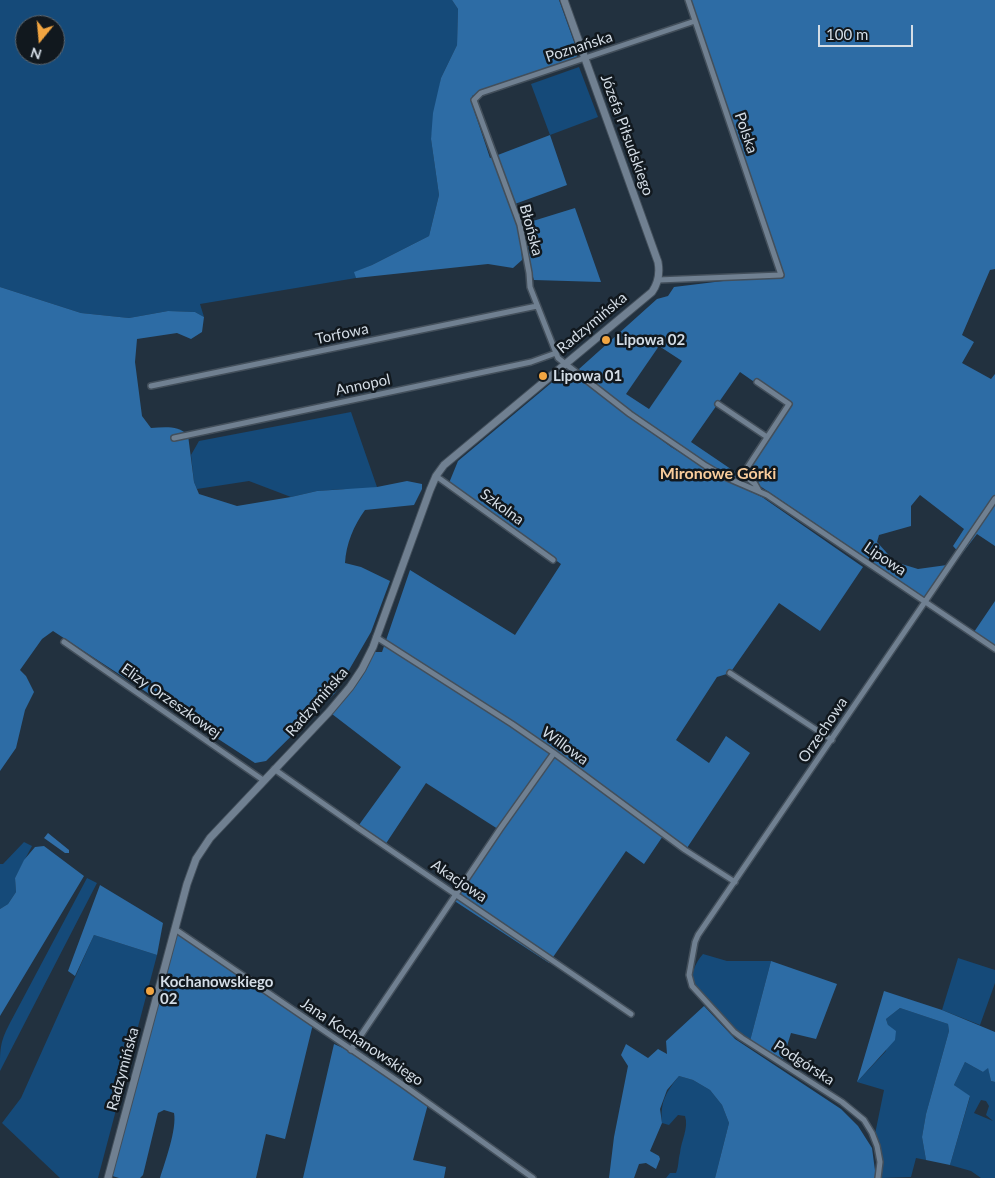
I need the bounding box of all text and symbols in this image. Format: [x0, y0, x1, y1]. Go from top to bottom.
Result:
north arrow [15, 15, 65, 65]
scale bar [820, 15, 915, 47]
text: 100 m [826, 25, 868, 43]
street label: Poznańska [543, 28, 615, 66]
text: N [28, 44, 43, 64]
street label: Józefa Piłsudskiego [597, 72, 657, 198]
street label: Polska [731, 110, 761, 156]
street label: Błońska [515, 202, 547, 258]
street label: Radzymińska [553, 289, 631, 357]
street label: Torfowa [314, 320, 370, 348]
place label: Lipowa 02 [616, 331, 685, 349]
marker: Lipowa 02 [600, 334, 612, 346]
place label: Lipowa 01 [553, 367, 622, 385]
street label: Annopol [334, 370, 392, 400]
marker: Lipowa 01 [537, 370, 549, 382]
district label: Mironowe Górki [660, 464, 776, 484]
street label: Szkolna [477, 485, 527, 529]
street label: Lipowa [860, 538, 910, 580]
street label: Elizy Orzeszkowej [117, 660, 225, 742]
street label: Radzymińska [282, 664, 352, 740]
street label: Orzechowa [795, 694, 851, 766]
street label: Willowa [538, 723, 592, 769]
street label: Akacjowa [428, 856, 490, 906]
place label: Kochanowskiego 02 [160, 973, 273, 1008]
marker: Kochanowskiego 02 [144, 985, 156, 997]
street label: Jana Kochanowskiego [297, 994, 427, 1090]
street label: Radzymińska [103, 1025, 143, 1113]
street label: Podgórska [770, 1037, 838, 1089]

